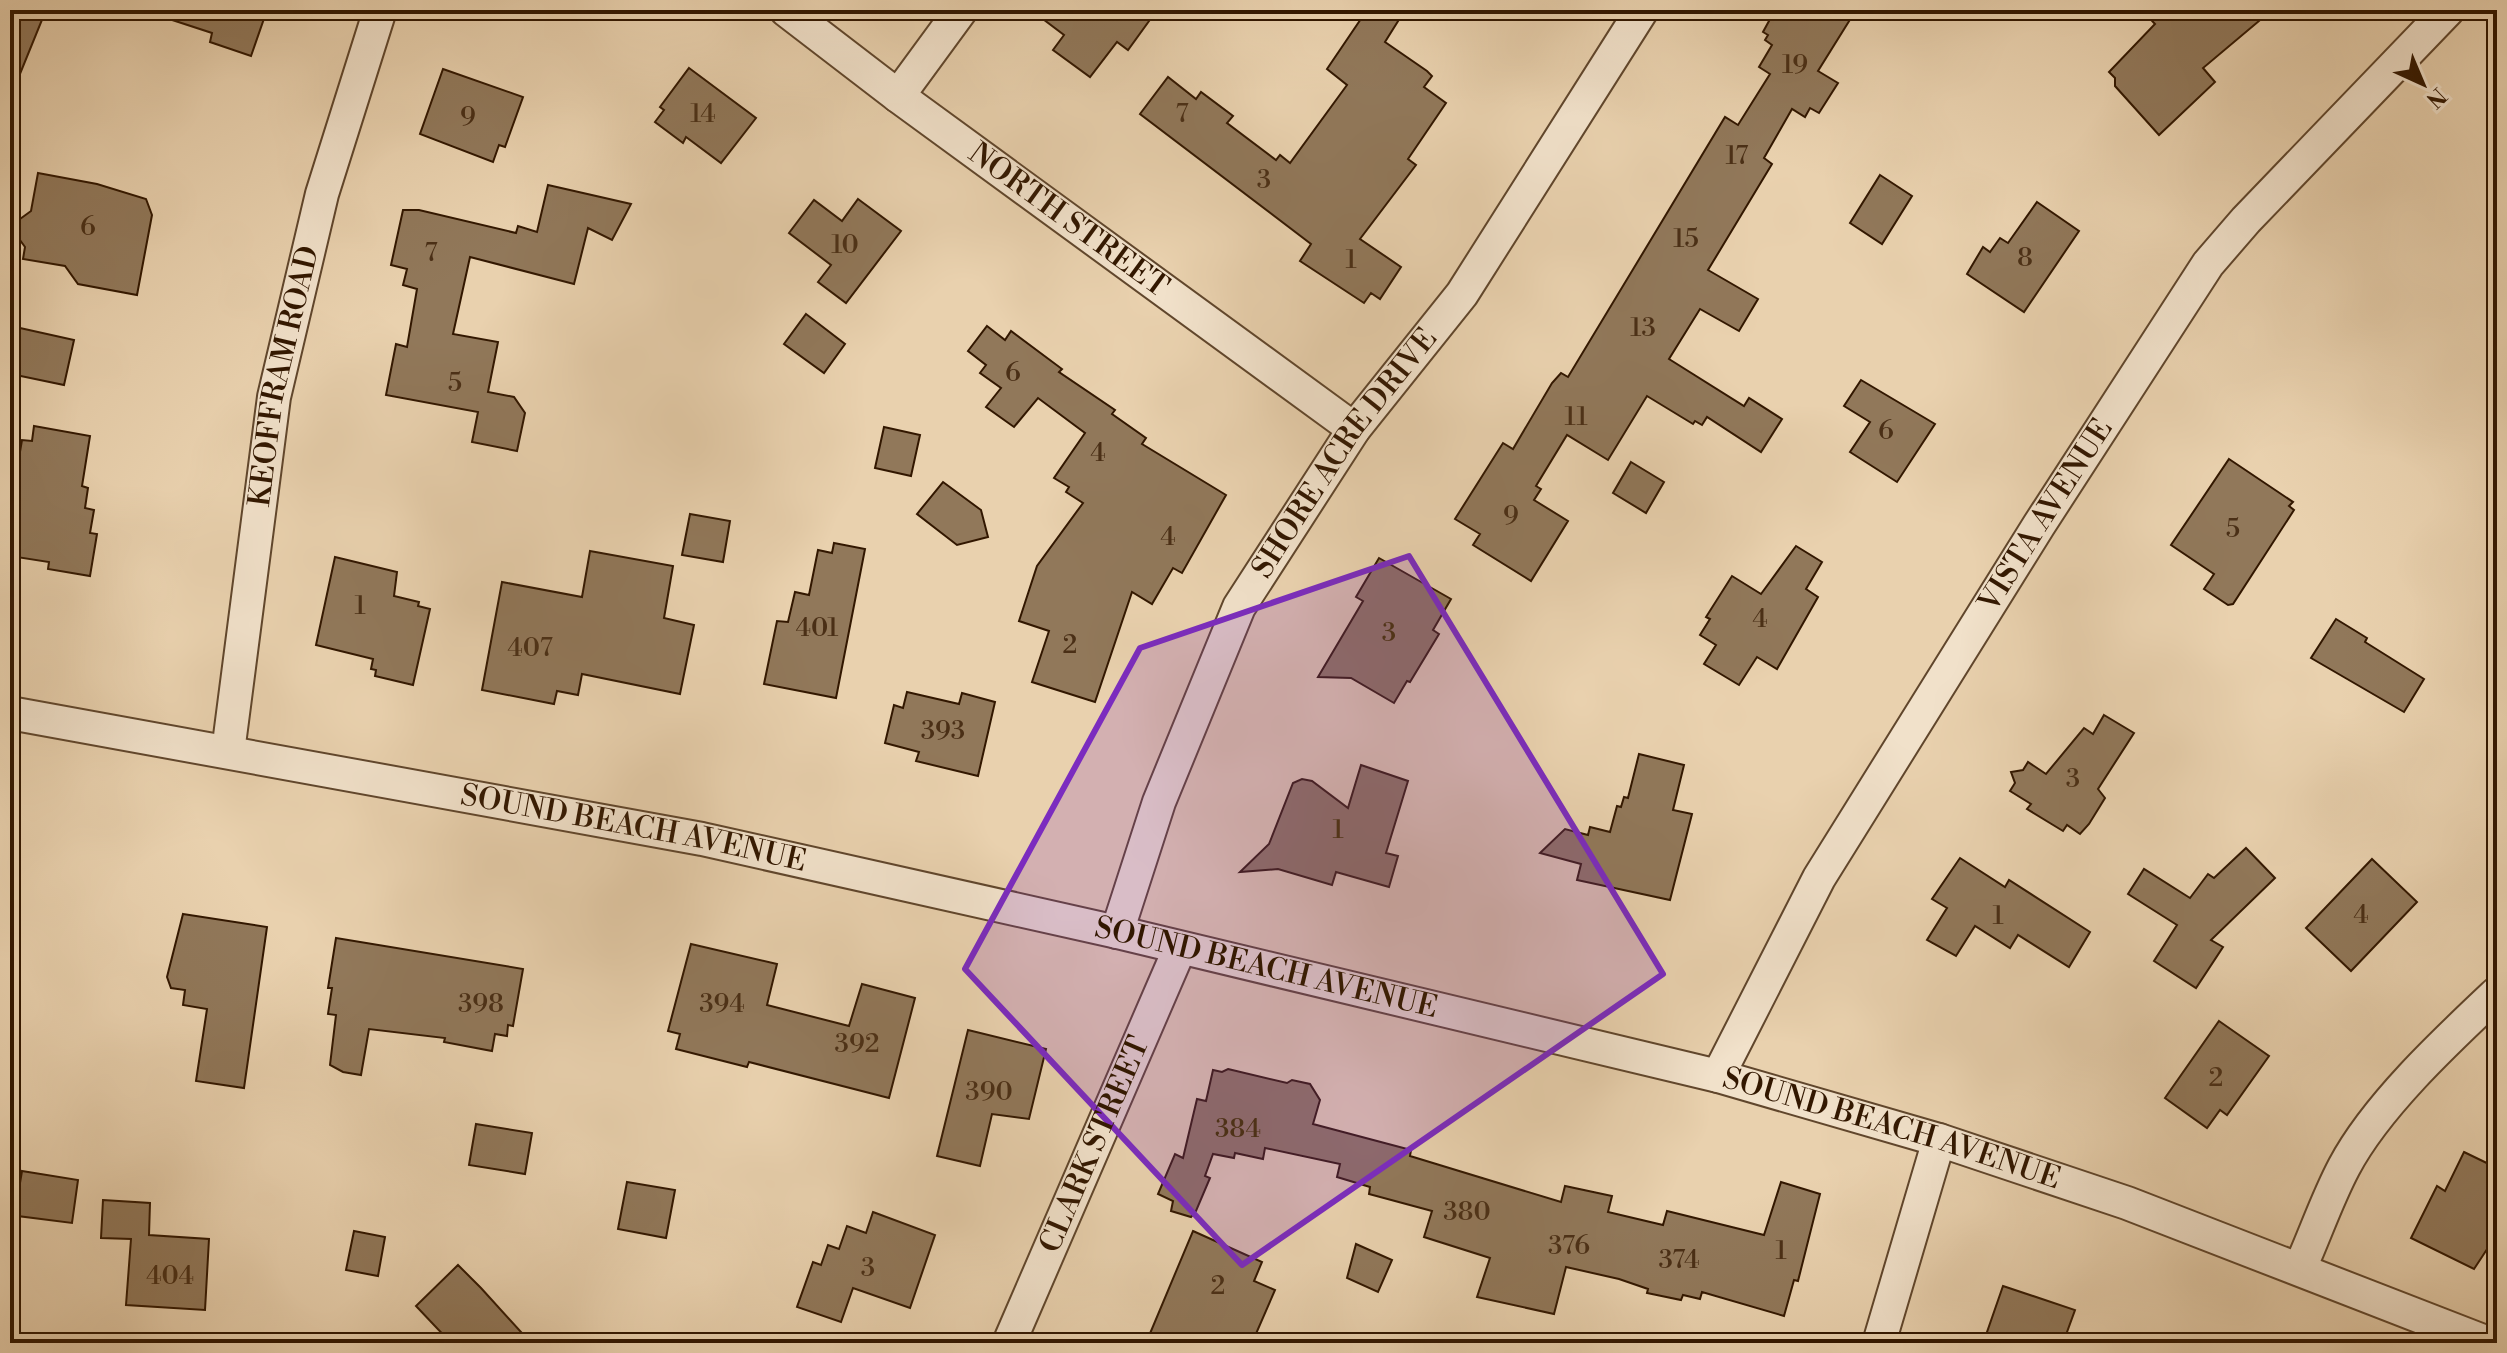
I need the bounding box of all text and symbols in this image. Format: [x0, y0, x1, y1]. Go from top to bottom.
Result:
north arrow [2383, 44, 2463, 124]
house number: 19 [1782, 49, 1808, 81]
text: N [2420, 82, 2451, 113]
house number: 14 [690, 98, 716, 130]
house number: 7 [1175, 98, 1189, 130]
house number: 9 [460, 101, 476, 133]
street label: NORTH STREET [961, 135, 1176, 306]
house number: 17 [1726, 140, 1748, 172]
house number: 3 [1257, 164, 1271, 196]
house number: 6 [80, 211, 96, 243]
house number: 15 [1673, 223, 1699, 255]
house number: 10 [831, 229, 859, 261]
house number: 7 [424, 237, 438, 269]
street label: KEOFFRAM ROAD [241, 242, 328, 509]
house number: 8 [2017, 242, 2033, 274]
house number: 1 [1345, 244, 1357, 276]
house number: 13 [1630, 312, 1656, 344]
street label: SHORE ACRE DRIVE [1244, 321, 1446, 585]
house number: 6 [1005, 357, 1021, 389]
house number: 5 [448, 367, 462, 399]
house number: 11 [1564, 401, 1588, 433]
street label: VISTA AVENUE [1970, 412, 2122, 620]
house number: 6 [1878, 415, 1894, 447]
house number: 4 [1090, 437, 1106, 469]
house number: 9 [1503, 500, 1519, 532]
house number: 5 [2226, 513, 2240, 545]
house number: 4 [1160, 521, 1176, 553]
house number: 1 [354, 590, 366, 622]
house number: 4 [1752, 603, 1768, 635]
house number: 401 [795, 612, 839, 644]
house number: 3 [1382, 617, 1396, 649]
house number: 2 [1063, 629, 1077, 661]
house number: 407 [507, 632, 553, 664]
house number: 393 [921, 715, 965, 747]
house number: 3 [2066, 763, 2080, 795]
street label: SOUND BEACH AVENUE [458, 776, 810, 881]
house number: 1 [1332, 814, 1344, 846]
house number: 4 [2353, 899, 2369, 931]
house number: 1 [1992, 900, 2004, 932]
street label: SOUND BEACH AVENUE [1091, 909, 1441, 1027]
house number: 398 [458, 988, 504, 1020]
house number: 394 [699, 988, 745, 1020]
house number: 392 [835, 1028, 879, 1060]
street label: CLARK STREET [1031, 1031, 1158, 1259]
street label: SOUND BEACH AVENUE [1718, 1059, 2065, 1198]
house number: 2 [2209, 1062, 2223, 1094]
house number: 390 [965, 1076, 1013, 1108]
house number: 384 [1215, 1113, 1261, 1145]
house number: 380 [1443, 1196, 1491, 1228]
house number: 376 [1548, 1230, 1590, 1262]
house number: 1 [1775, 1235, 1787, 1267]
house number: 374 [1659, 1244, 1699, 1276]
house number: 3 [861, 1252, 875, 1284]
house number: 404 [146, 1260, 194, 1292]
house number: 2 [1211, 1270, 1225, 1302]

